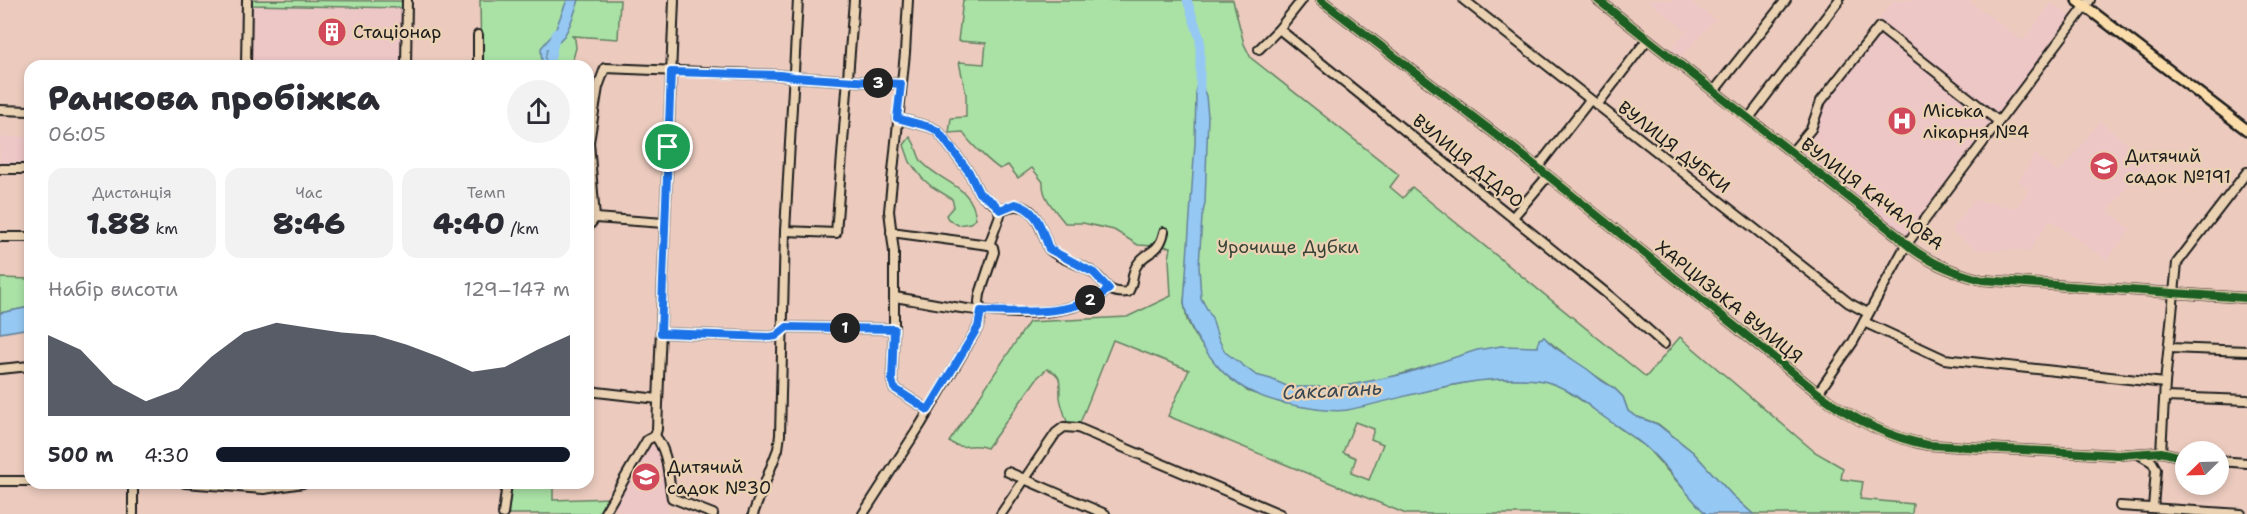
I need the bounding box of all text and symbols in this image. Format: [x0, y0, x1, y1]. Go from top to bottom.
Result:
building icon: Стаціонар [316, 16, 348, 48]
place label: Стаціонар [353, 20, 441, 44]
pin: 3 [863, 68, 893, 98]
text: 3 [872, 72, 884, 93]
text: Ранкова пробіжка [48, 76, 380, 121]
button: share [507, 80, 570, 143]
street label: ВУЛИЦЯ ДУБКИ [1613, 95, 1735, 199]
place label: Міська лікарня №4 [1923, 99, 2029, 144]
hospital icon: Міська лікарня №4 [1886, 105, 1918, 137]
street label: ВУЛИЦЯ ДІДРО [1407, 109, 1529, 213]
text: 06:05 [48, 121, 106, 147]
pin [642, 121, 693, 172]
icon: arrive [651, 130, 684, 163]
street label: ВУЛИЦЯ КАЧАЛОВА [1796, 132, 1948, 256]
place label: Дитячий садок №191 [2125, 144, 2231, 189]
school or university icon: Дитячий садок №191 [2088, 150, 2120, 182]
text: Дистанція [92, 182, 172, 203]
text: Час [295, 182, 323, 203]
text: Темп [467, 182, 505, 203]
text: 1.88 [86, 203, 150, 244]
text: 8:46 [273, 203, 345, 244]
text: 4:40 [433, 203, 505, 244]
text: km [150, 218, 178, 239]
text: /km [505, 218, 539, 239]
park label: Урочище Дубки [1217, 235, 1359, 259]
street label: ХАРЦИЗЬКА ВУЛИЦЯ [1650, 235, 1808, 369]
text: Набір висоти [48, 276, 178, 302]
text: 129–147 m [464, 276, 570, 302]
pin: 2 [1075, 285, 1105, 315]
text: 2 [1084, 289, 1096, 310]
pin: 1 [830, 313, 860, 343]
text: 1 [841, 317, 849, 338]
water label: Саксагань [1281, 374, 1383, 406]
north arrow [2175, 441, 2229, 495]
map controls [2175, 441, 2229, 495]
text: 500 m [48, 442, 114, 468]
text: 4:30 [144, 442, 189, 468]
place label: Дитячий садок №30 [667, 455, 771, 500]
school or university icon: Дитячий садок №30 [630, 461, 662, 493]

